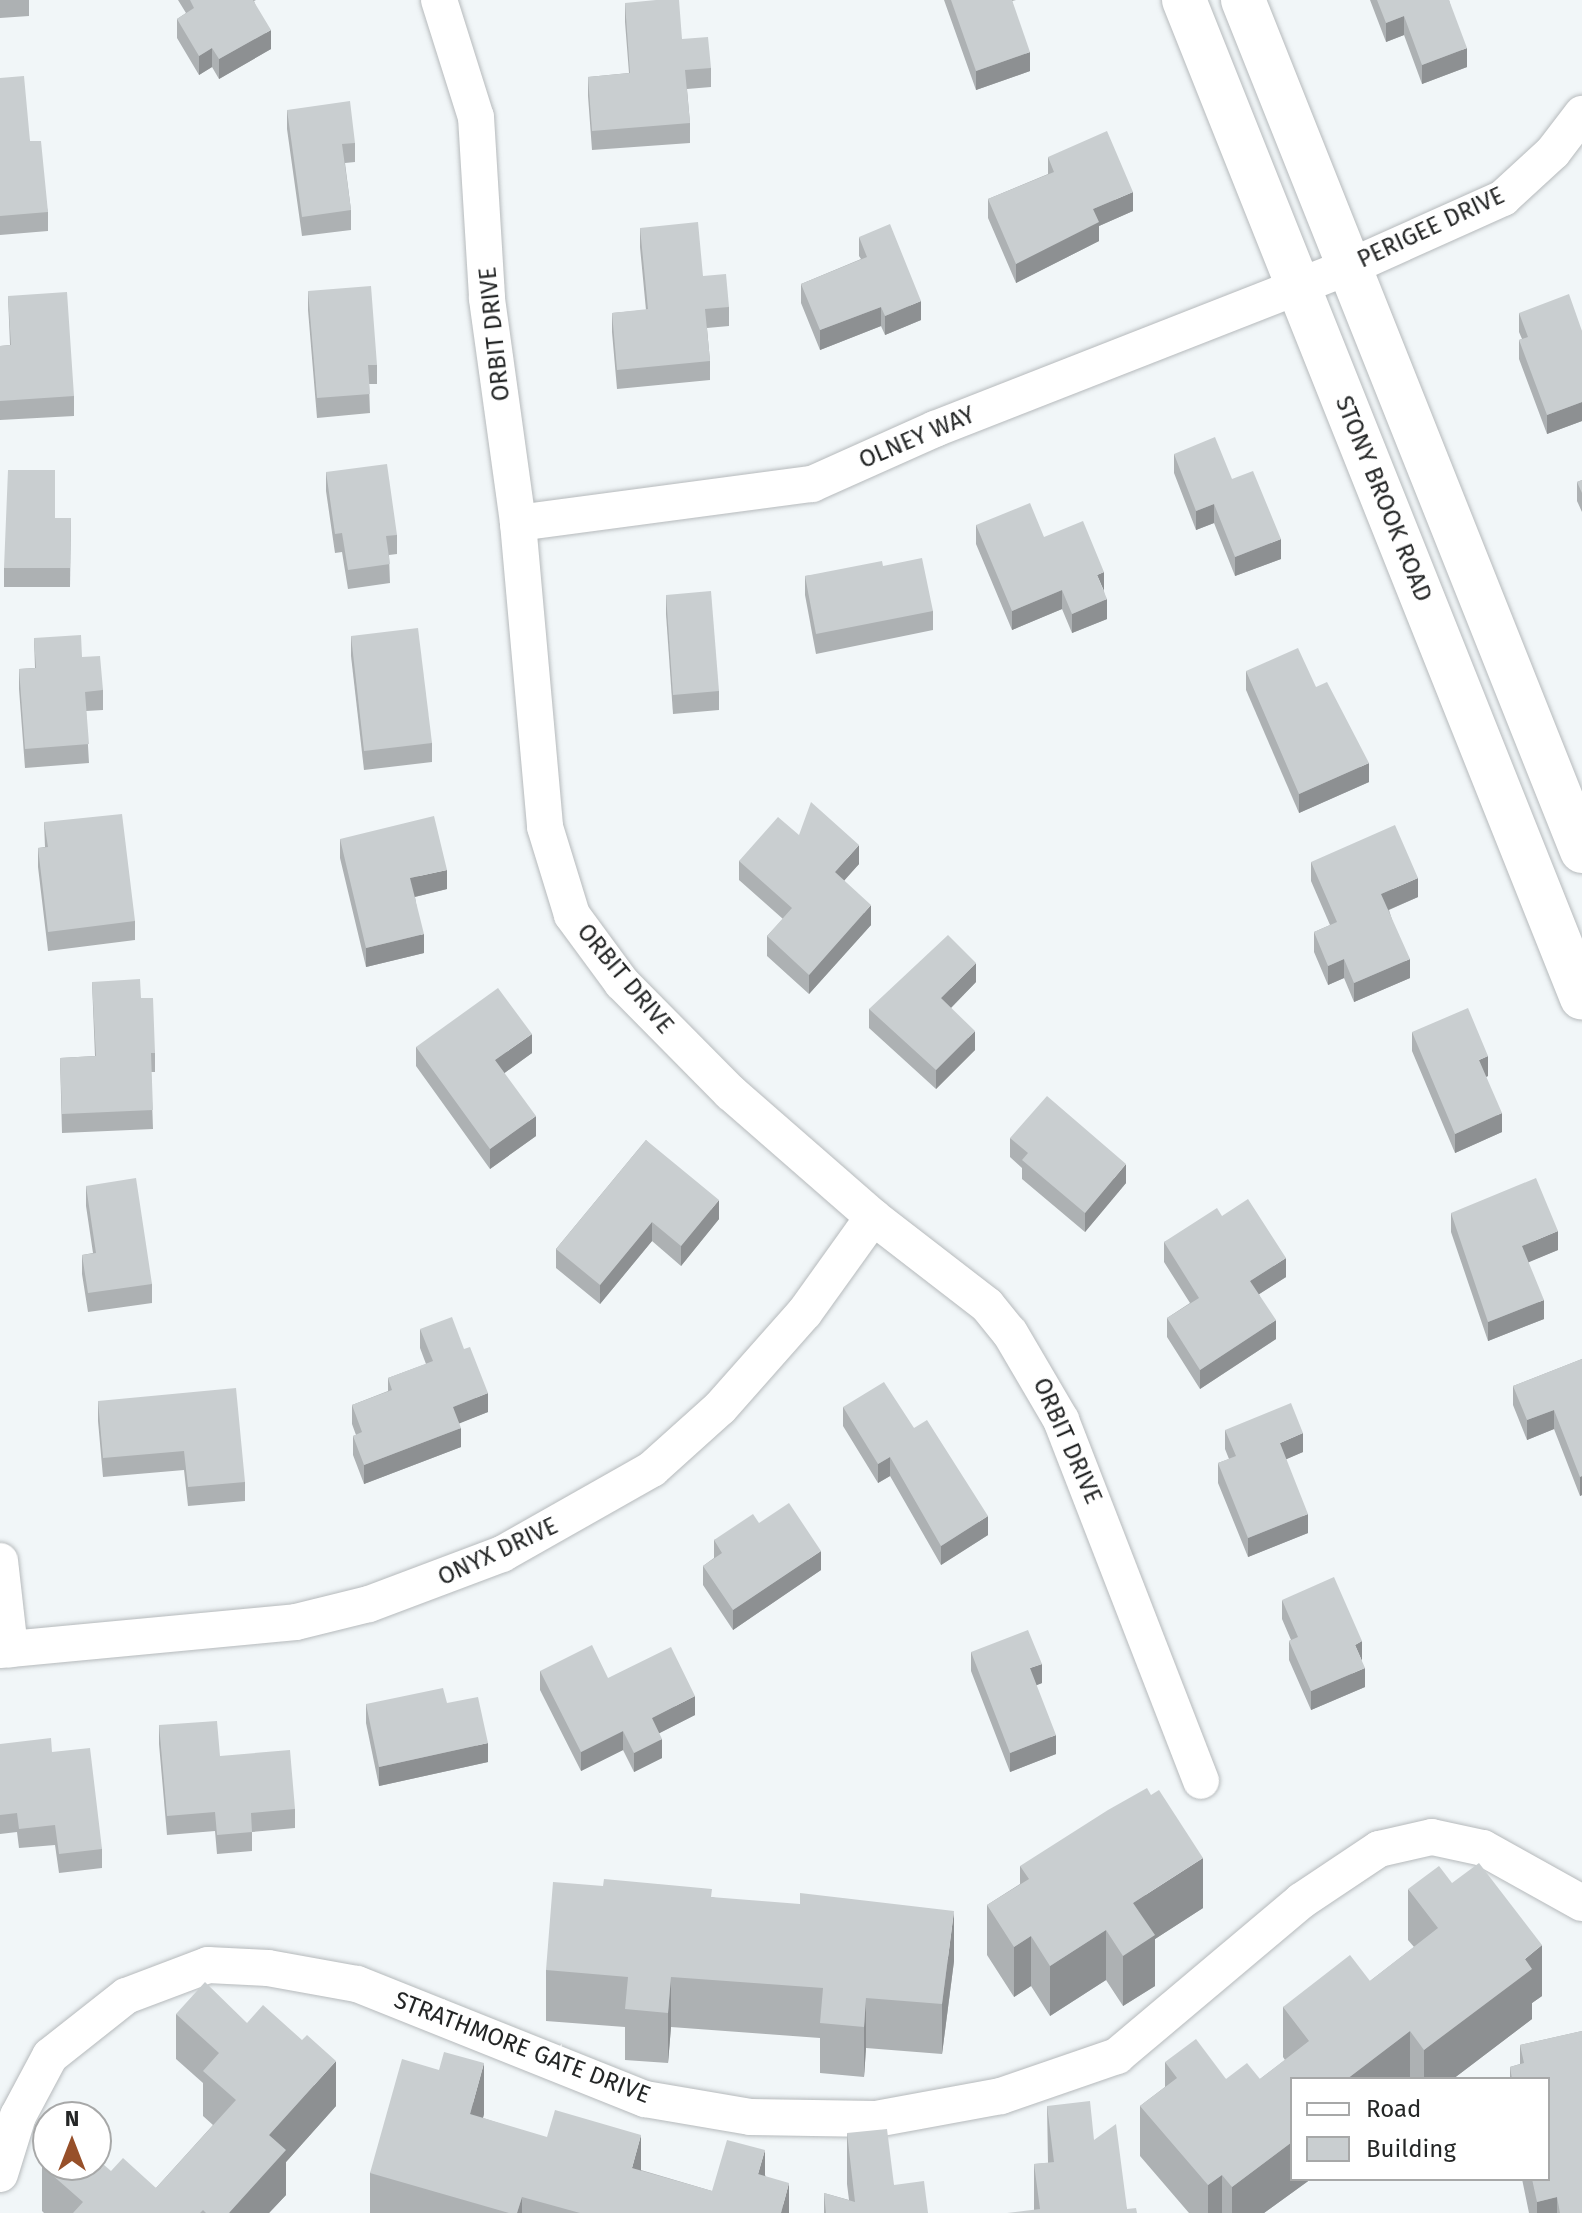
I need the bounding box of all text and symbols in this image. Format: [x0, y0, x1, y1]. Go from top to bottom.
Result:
street label: PERIGEE DRIVE [1353, 181, 1509, 275]
street label: ORBIT DRIVE [474, 265, 516, 403]
street label: STONY BROOK ROAD [1329, 392, 1437, 606]
street label: OLNEY WAY [855, 401, 979, 475]
street label: ORBIT DRIVE [571, 918, 679, 1040]
street label: ORBIT DRIVE [1026, 1374, 1108, 1508]
street label: ONYX DRIVE [434, 1512, 562, 1592]
street label: STRATHMORE GATE DRIVE [390, 1986, 654, 2110]
legend [1290, 2077, 1550, 2181]
text: Road [1366, 2095, 1421, 2123]
north arrow [32, 2101, 112, 2181]
text: N [65, 2105, 79, 2132]
text: Building [1366, 2135, 1456, 2163]

